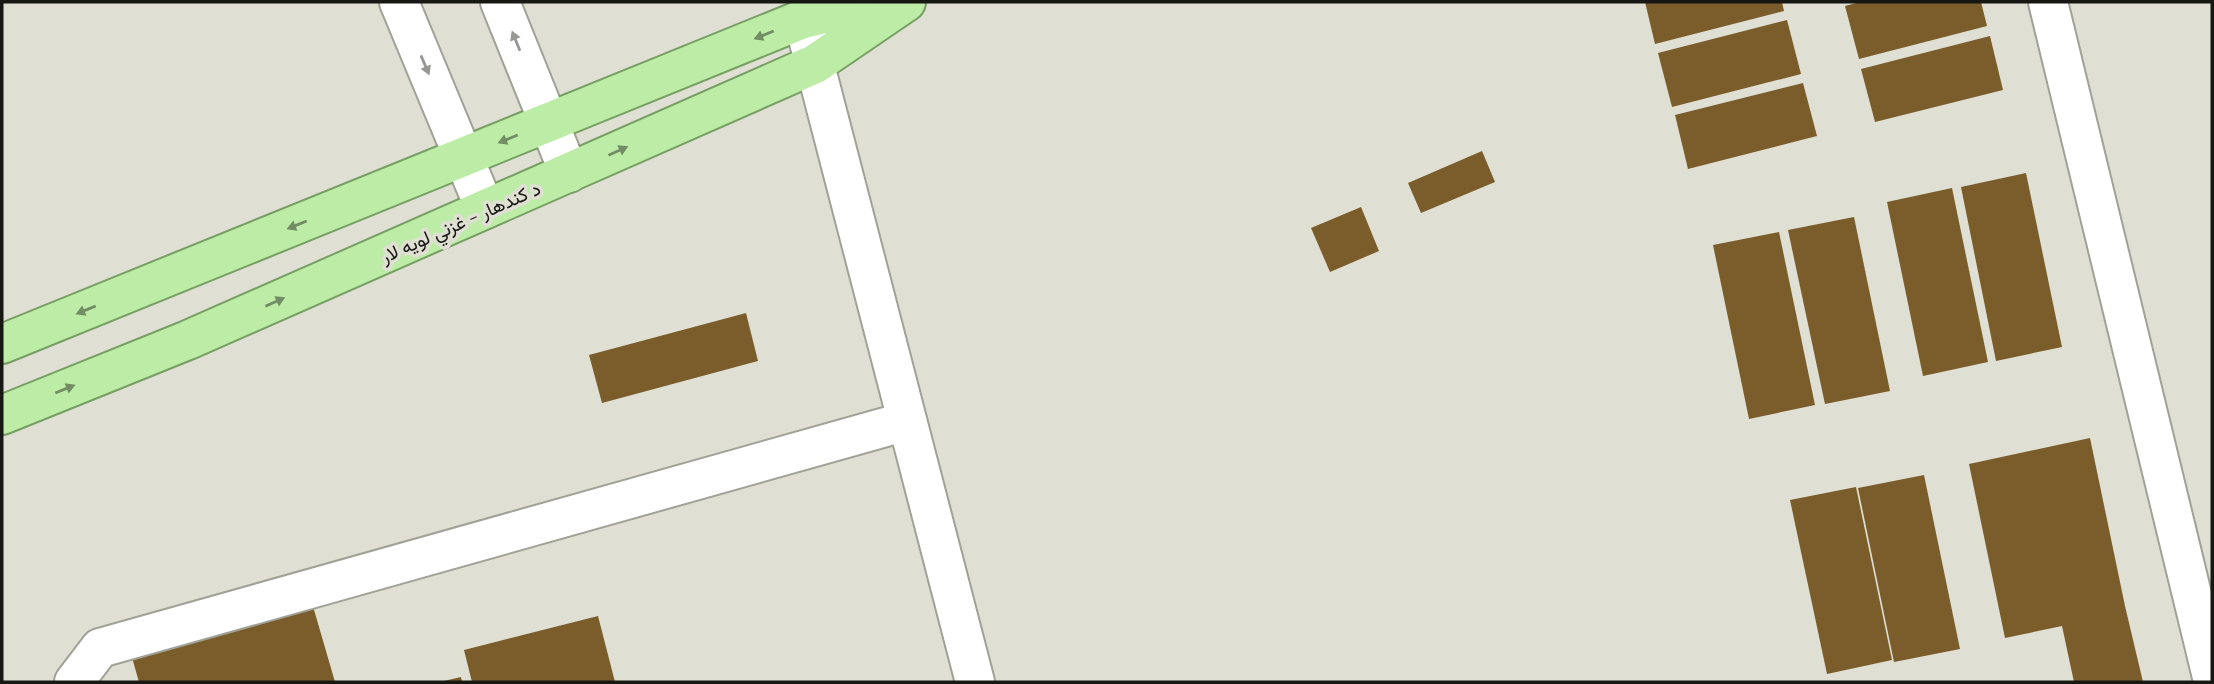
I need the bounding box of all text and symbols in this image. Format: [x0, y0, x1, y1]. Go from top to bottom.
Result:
one-way arrow [511, 30, 522, 51]
one-way arrow [753, 30, 774, 41]
one-way arrow [420, 54, 431, 75]
one-way arrow [497, 134, 518, 145]
one-way arrow [608, 145, 628, 157]
street label: د کندهار - غزني لويه لار [375, 174, 546, 272]
one-way arrow [286, 219, 307, 230]
one-way arrow [265, 296, 285, 308]
one-way arrow [76, 304, 96, 316]
one-way arrow [55, 384, 76, 395]

